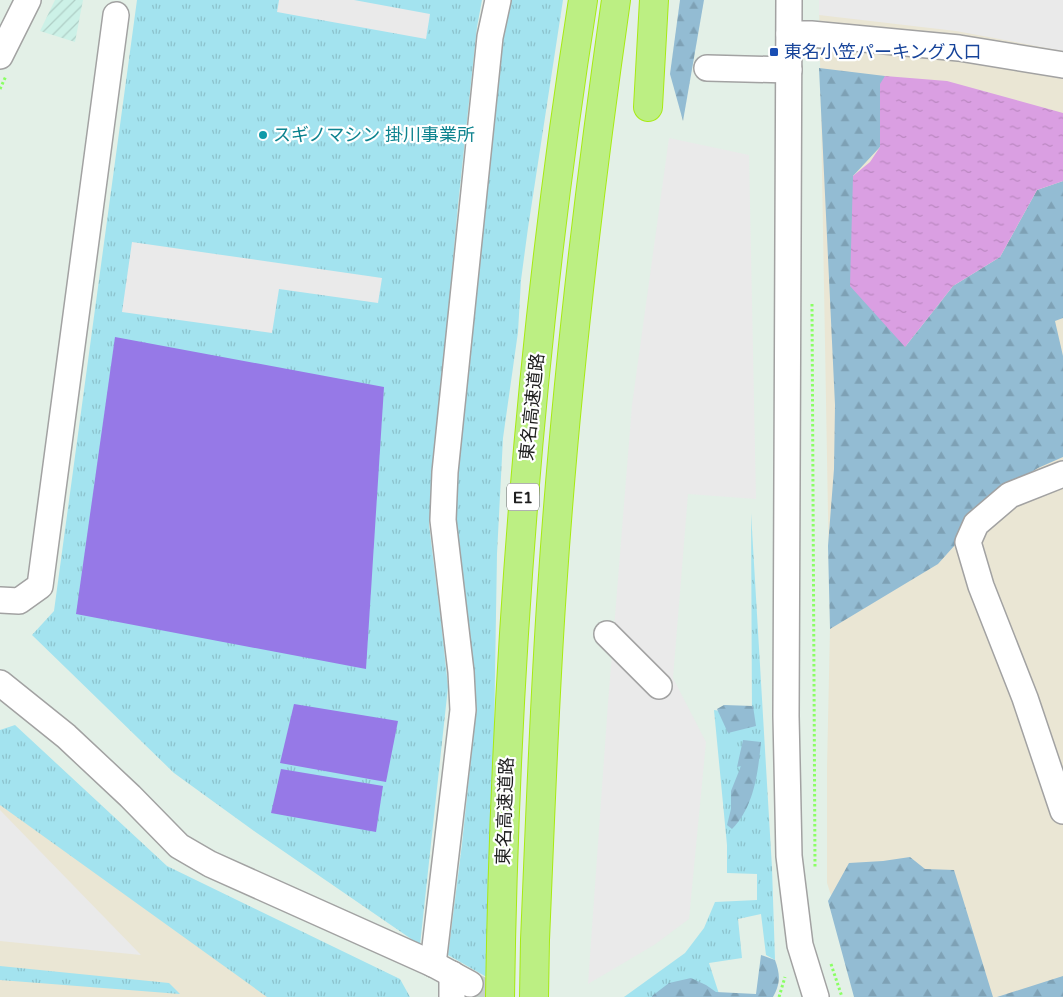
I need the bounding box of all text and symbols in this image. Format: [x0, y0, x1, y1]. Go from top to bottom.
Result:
place label: 東名小笠パーキング入口 [784, 41, 981, 63]
marker: 東名小笠パーキング入口 [768, 46, 780, 58]
place label: スギノマシン 掛川事業所 [273, 124, 475, 146]
marker: スギノマシン 掛川事業所 [257, 129, 269, 141]
street label: 東名高速道路 [515, 352, 549, 462]
road number: E1 [507, 484, 539, 511]
street label: 東名高速道路 [492, 757, 518, 865]

